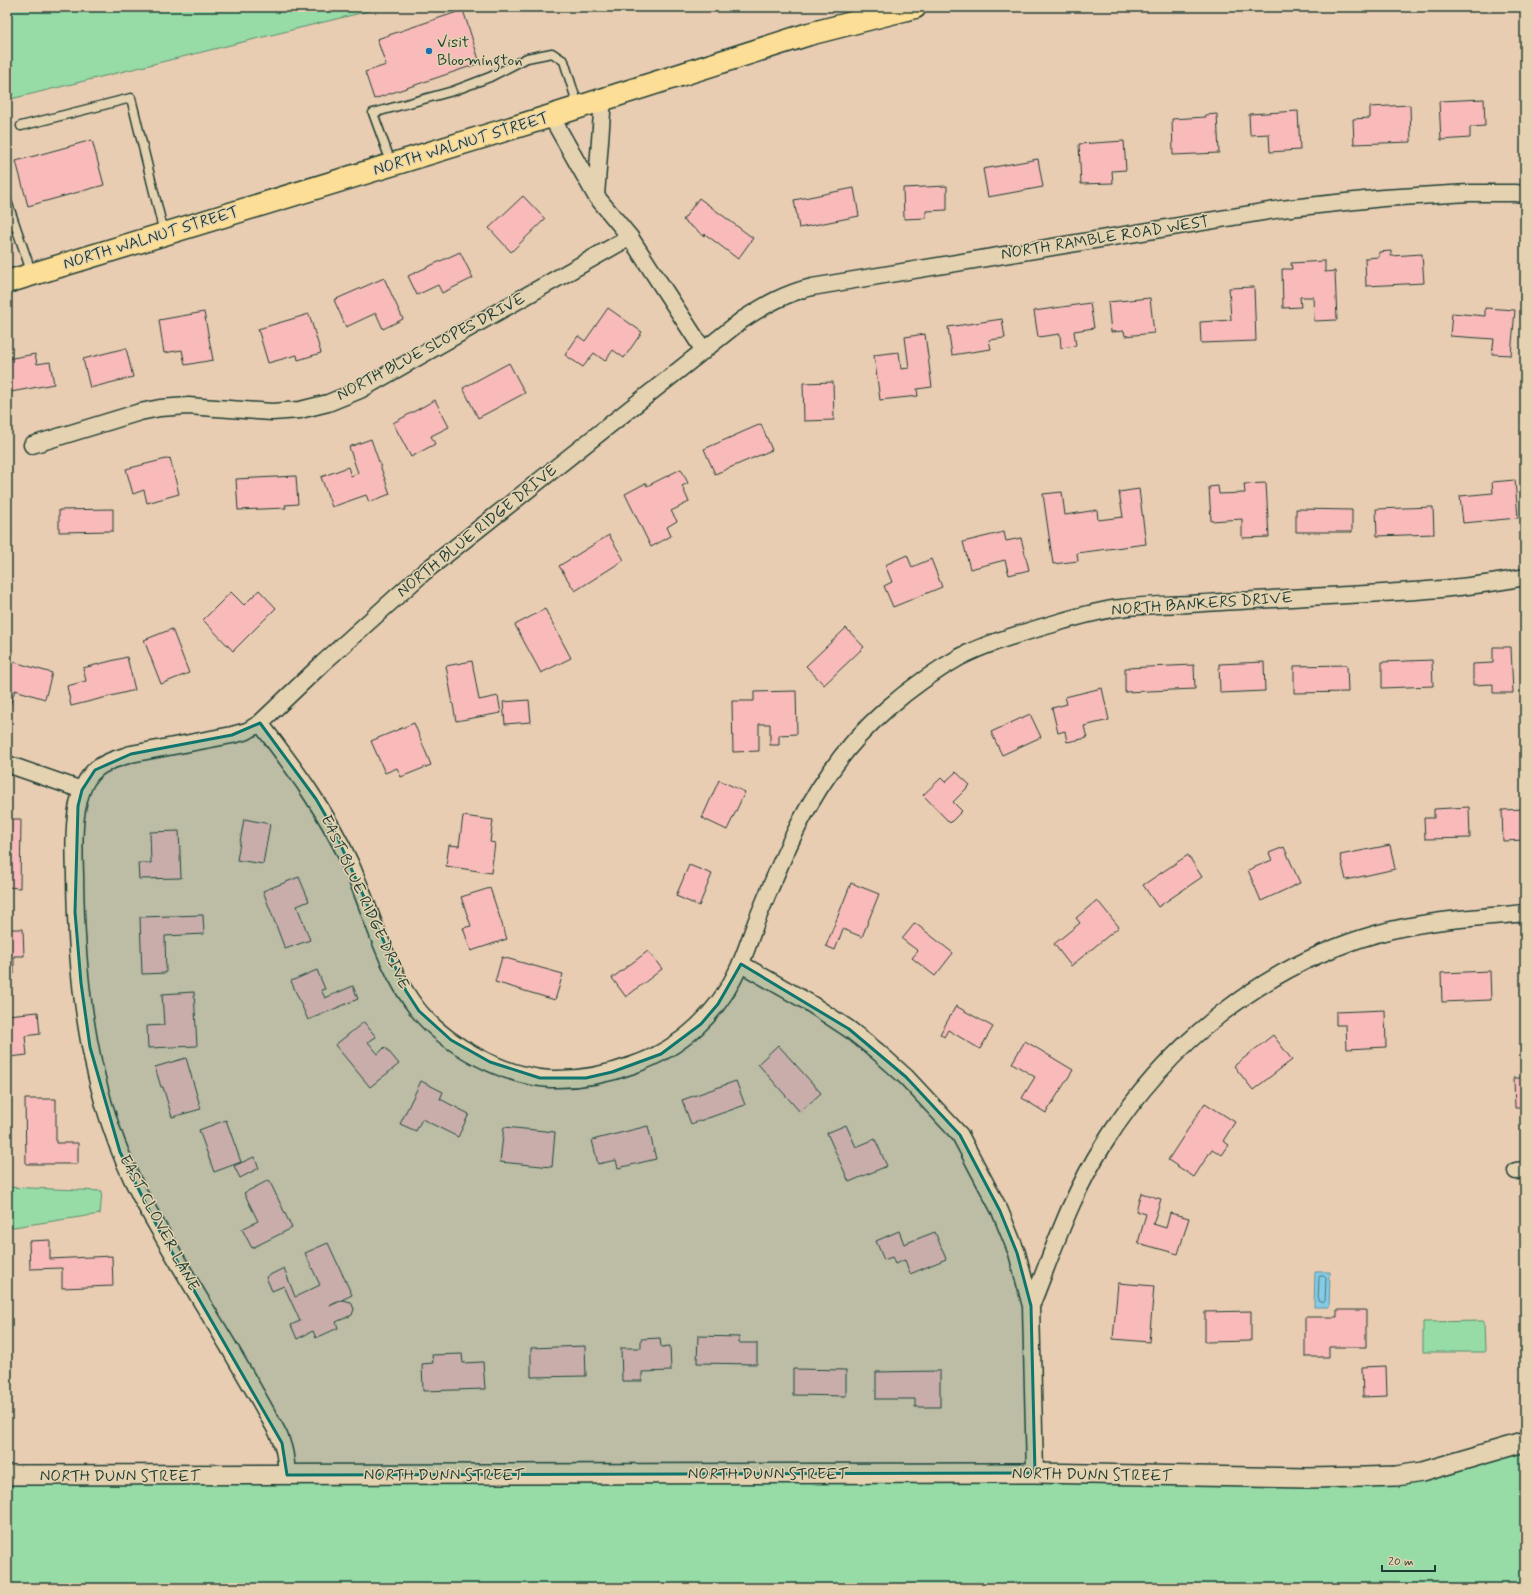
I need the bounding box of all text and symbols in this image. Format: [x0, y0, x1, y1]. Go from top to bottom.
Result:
place label: Visit Bloomington [437, 32, 523, 72]
marker: Visit Bloomington [424, 46, 434, 56]
street label: NORTH WALNUT STREET [371, 107, 551, 181]
street label: NORTH WALNUT STREET [61, 201, 241, 275]
street label: NORTH RAMBLE ROAD WEST [999, 211, 1211, 265]
street label: NORTH BLUE SLOPES DRIVE [333, 288, 529, 406]
street label: NORTH BLUE RIDGE DRIVE [393, 460, 561, 602]
street label: NORTH BANKERS DRIVE [1111, 587, 1293, 621]
street label: EAST BLUE RIDGE DRIVE [315, 812, 415, 992]
street label: EAST CLOVER LANE [114, 1151, 204, 1295]
street label: NORTH DUNN STREET [1012, 1463, 1174, 1487]
street label: NORTH DUNN STREET [688, 1464, 849, 1485]
street label: NORTH DUNN STREET [364, 1465, 525, 1486]
street label: NORTH DUNN STREET [40, 1466, 201, 1487]
scale bar [1382, 1547, 1435, 1573]
text: 20 m [1388, 1554, 1414, 1570]

